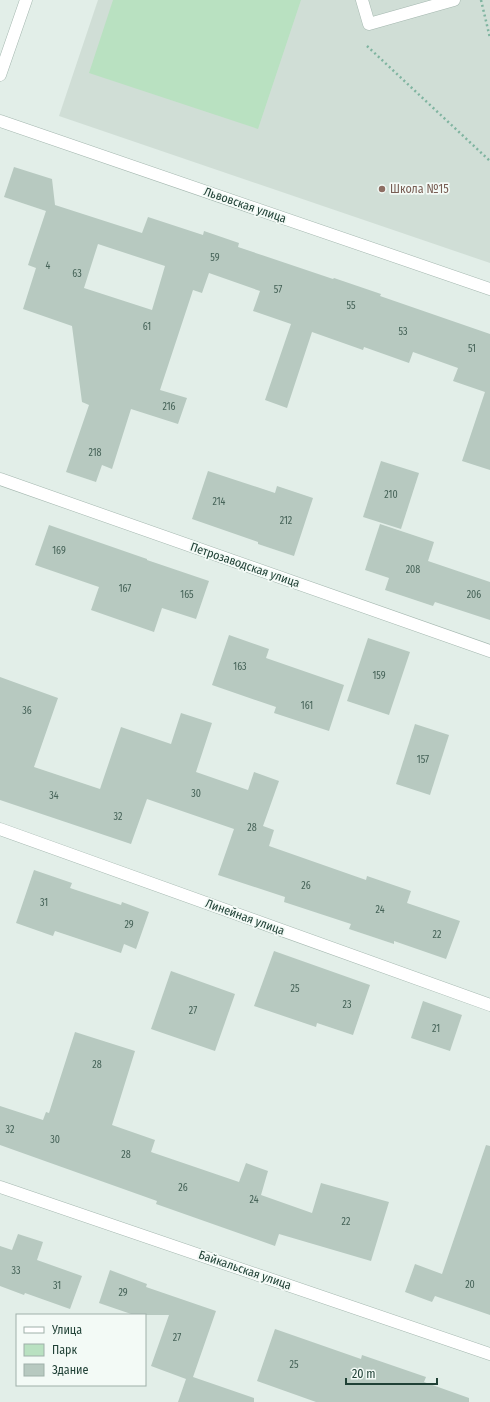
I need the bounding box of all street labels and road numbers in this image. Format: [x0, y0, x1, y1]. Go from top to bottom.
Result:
street label: Львовская улица [202, 184, 288, 226]
street label: Петрозаводская улица [188, 540, 302, 590]
street label: Линейная улица [203, 896, 287, 938]
street label: Байкальская улица [197, 1248, 293, 1292]

